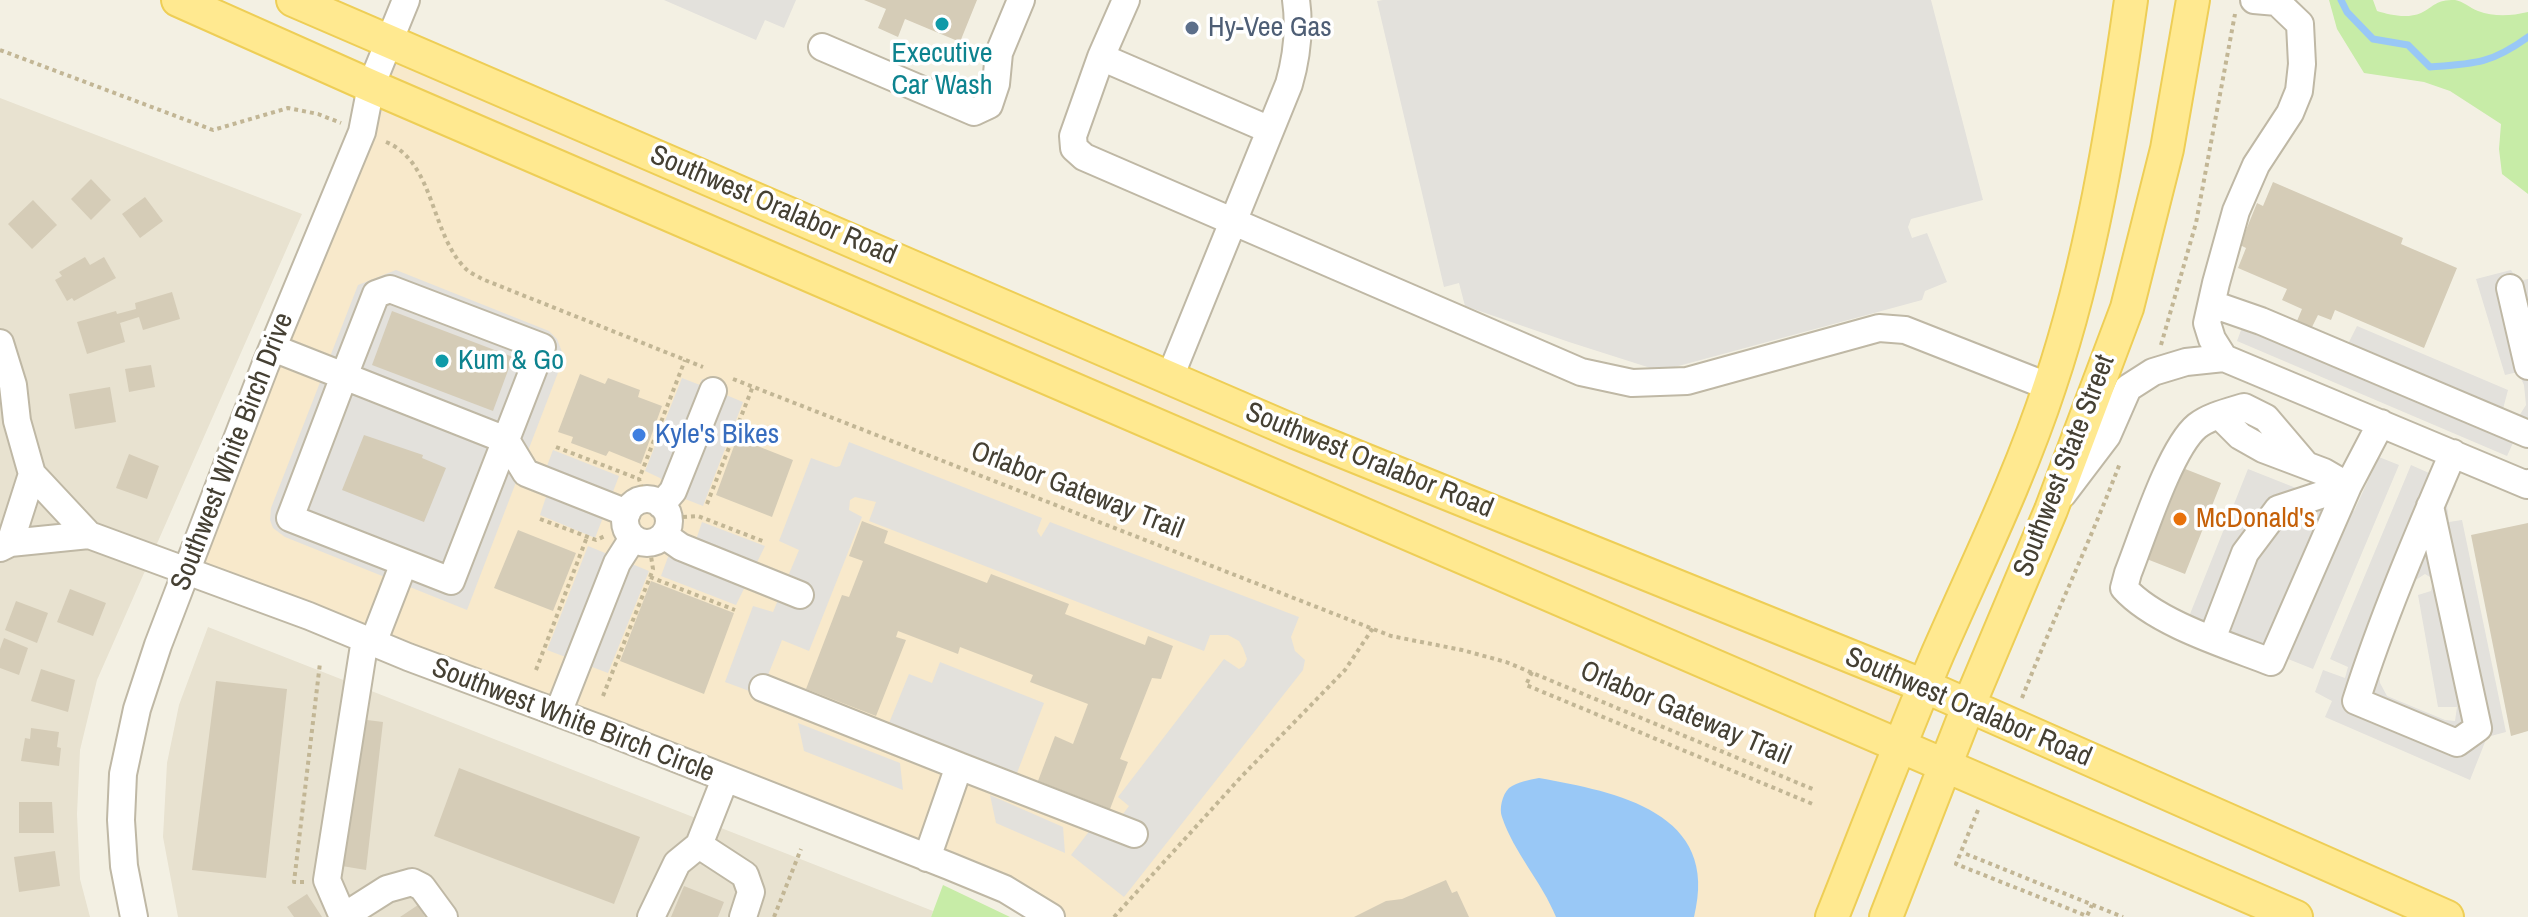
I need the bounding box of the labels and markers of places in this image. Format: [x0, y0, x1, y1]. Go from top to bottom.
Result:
place label: Hy-Vee Gas [1208, 11, 1332, 45]
marker: Executive Car Wash [933, 15, 951, 33]
marker: Hy-Vee Gas [1183, 19, 1201, 37]
place label: Executive Car Wash [891, 37, 993, 103]
place label: Kum & Go [458, 344, 564, 378]
marker: Kum & Go [433, 352, 451, 370]
place label: Kyle's Bikes [655, 418, 779, 452]
marker: Kyle's Bikes [630, 426, 648, 444]
place label: McDonald's [2196, 502, 2315, 536]
marker: McDonald's [2171, 510, 2189, 528]

